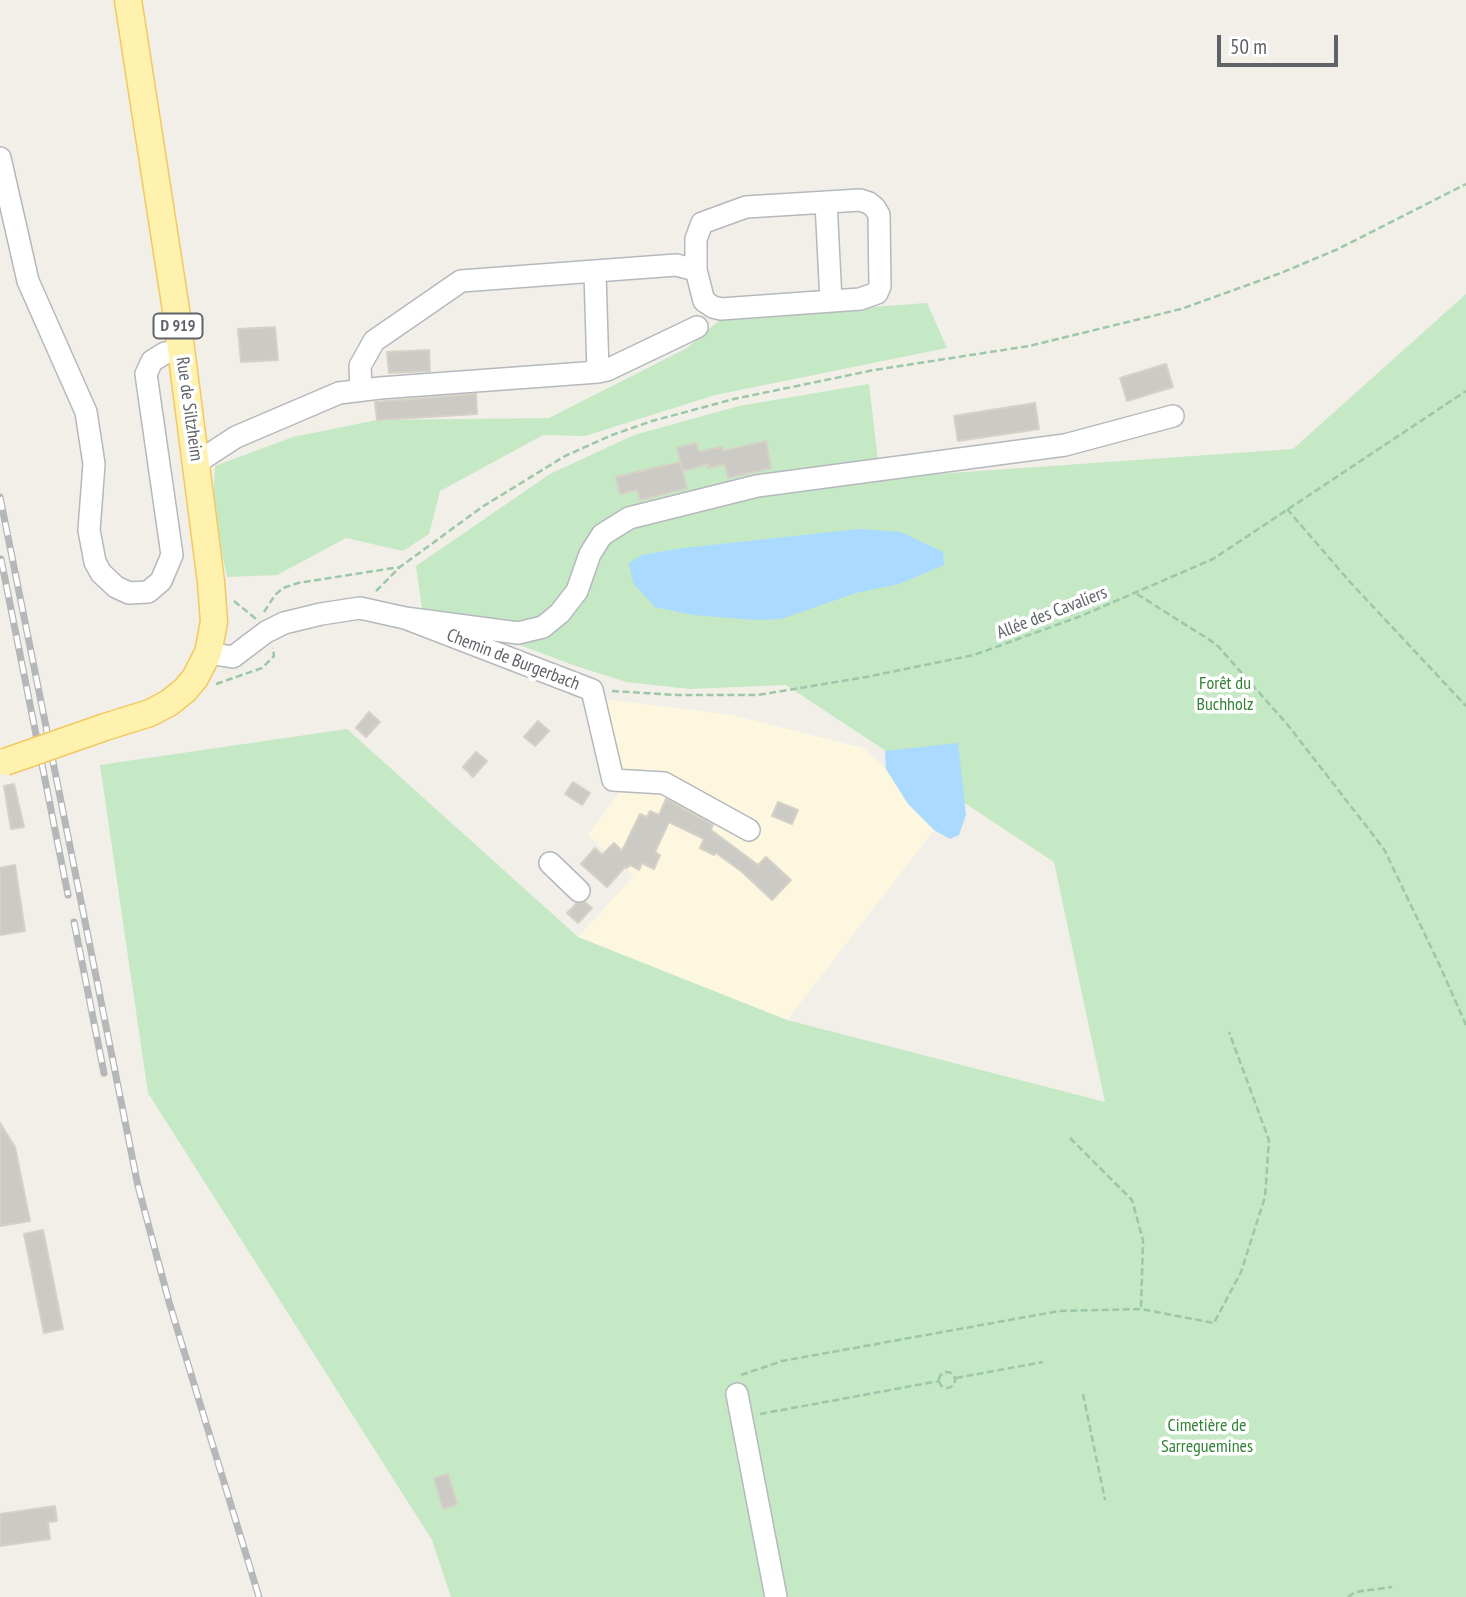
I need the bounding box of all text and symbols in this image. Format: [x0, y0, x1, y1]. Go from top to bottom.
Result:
scale bar [1221, 21, 1342, 65]
text: 50 m [1230, 33, 1267, 60]
road number: D 919 [154, 314, 202, 338]
street label: Rue de Siltzheim [171, 356, 207, 462]
street label: Allée des Cavaliers [994, 582, 1110, 644]
street label: Chemin de Burgerbach [443, 625, 583, 695]
park label: Forêt du Buchholz [1197, 673, 1253, 716]
park label: Cimetière de Sarreguemines [1161, 1415, 1253, 1458]

